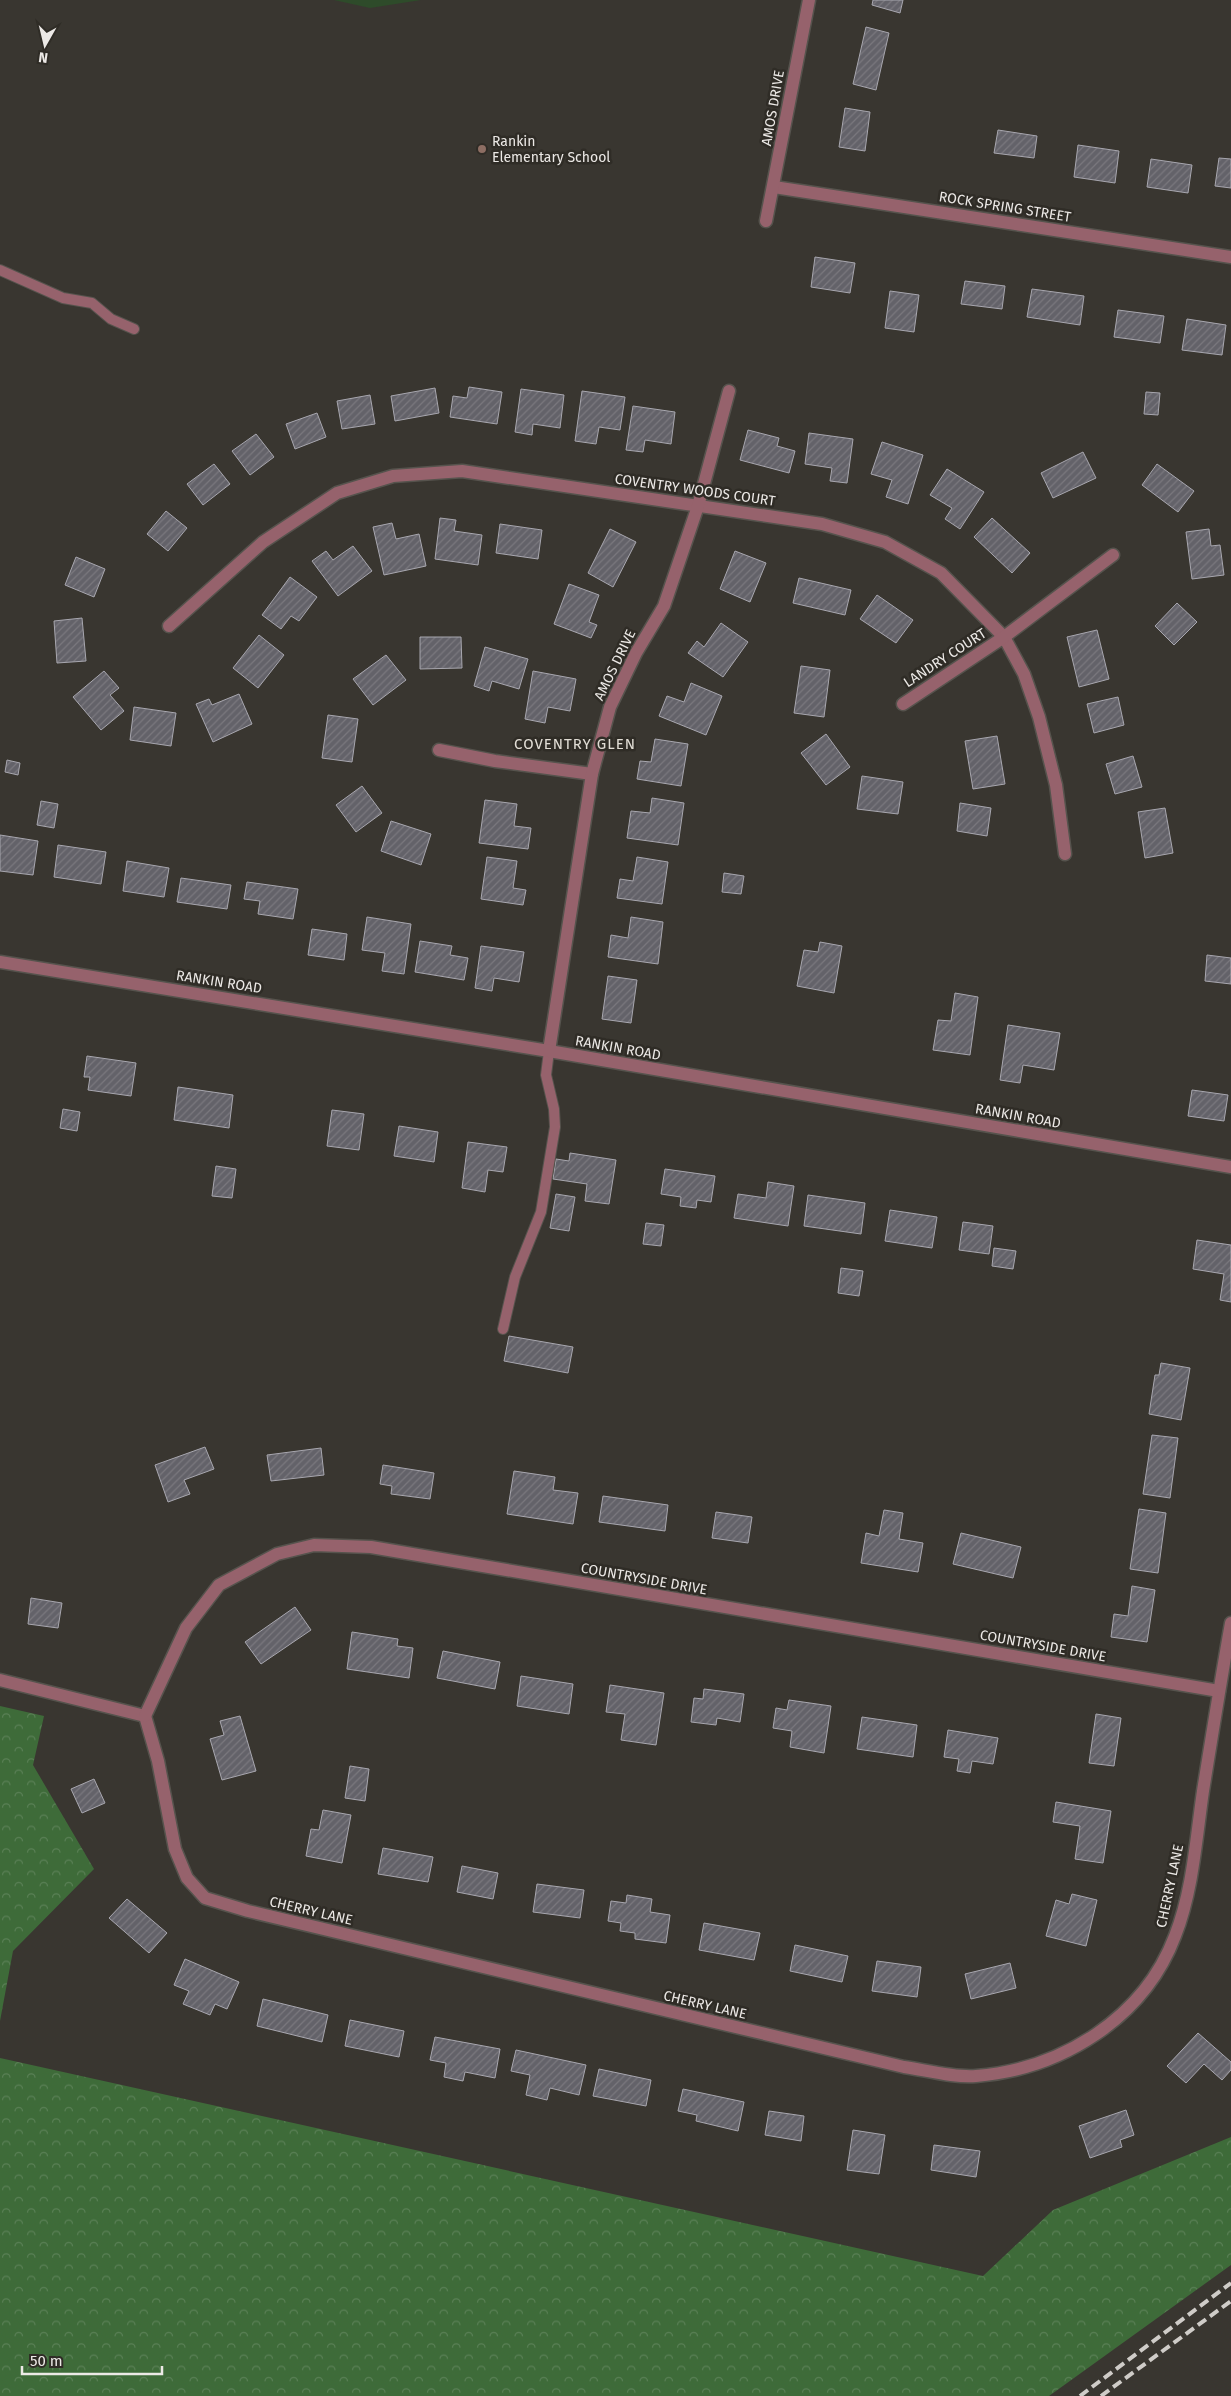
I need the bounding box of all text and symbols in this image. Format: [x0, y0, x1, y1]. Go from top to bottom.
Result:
north arrow [20, 20, 70, 70]
text: N [37, 48, 49, 66]
street label: AMOS DRIVE [758, 69, 788, 147]
place label: Rankin Elementary School [492, 133, 610, 166]
marker: Rankin Elementary School [476, 143, 488, 155]
street label: ROCK SPRING STREET [938, 188, 1073, 226]
street label: COVENTRY WOODS COURT [614, 470, 777, 510]
street label: LANDRY COURT [901, 625, 990, 691]
street label: AMOS DRIVE [591, 627, 639, 703]
district label: COVENTRY GLEN [514, 735, 636, 753]
street label: RANKIN ROAD [175, 967, 263, 997]
street label: RANKIN ROAD [574, 1032, 662, 1064]
street label: RANKIN ROAD [974, 1100, 1062, 1132]
street label: COUNTRYSIDE DRIVE [580, 1560, 708, 1598]
street label: COUNTRYSIDE DRIVE [979, 1627, 1107, 1665]
street label: CHERRY LANE [1153, 1843, 1187, 1929]
street label: CHERRY LANE [268, 1893, 354, 1929]
street label: CHERRY LANE [662, 1987, 748, 2023]
scale bar [22, 2344, 162, 2376]
text: 50 m [30, 2352, 63, 2370]

